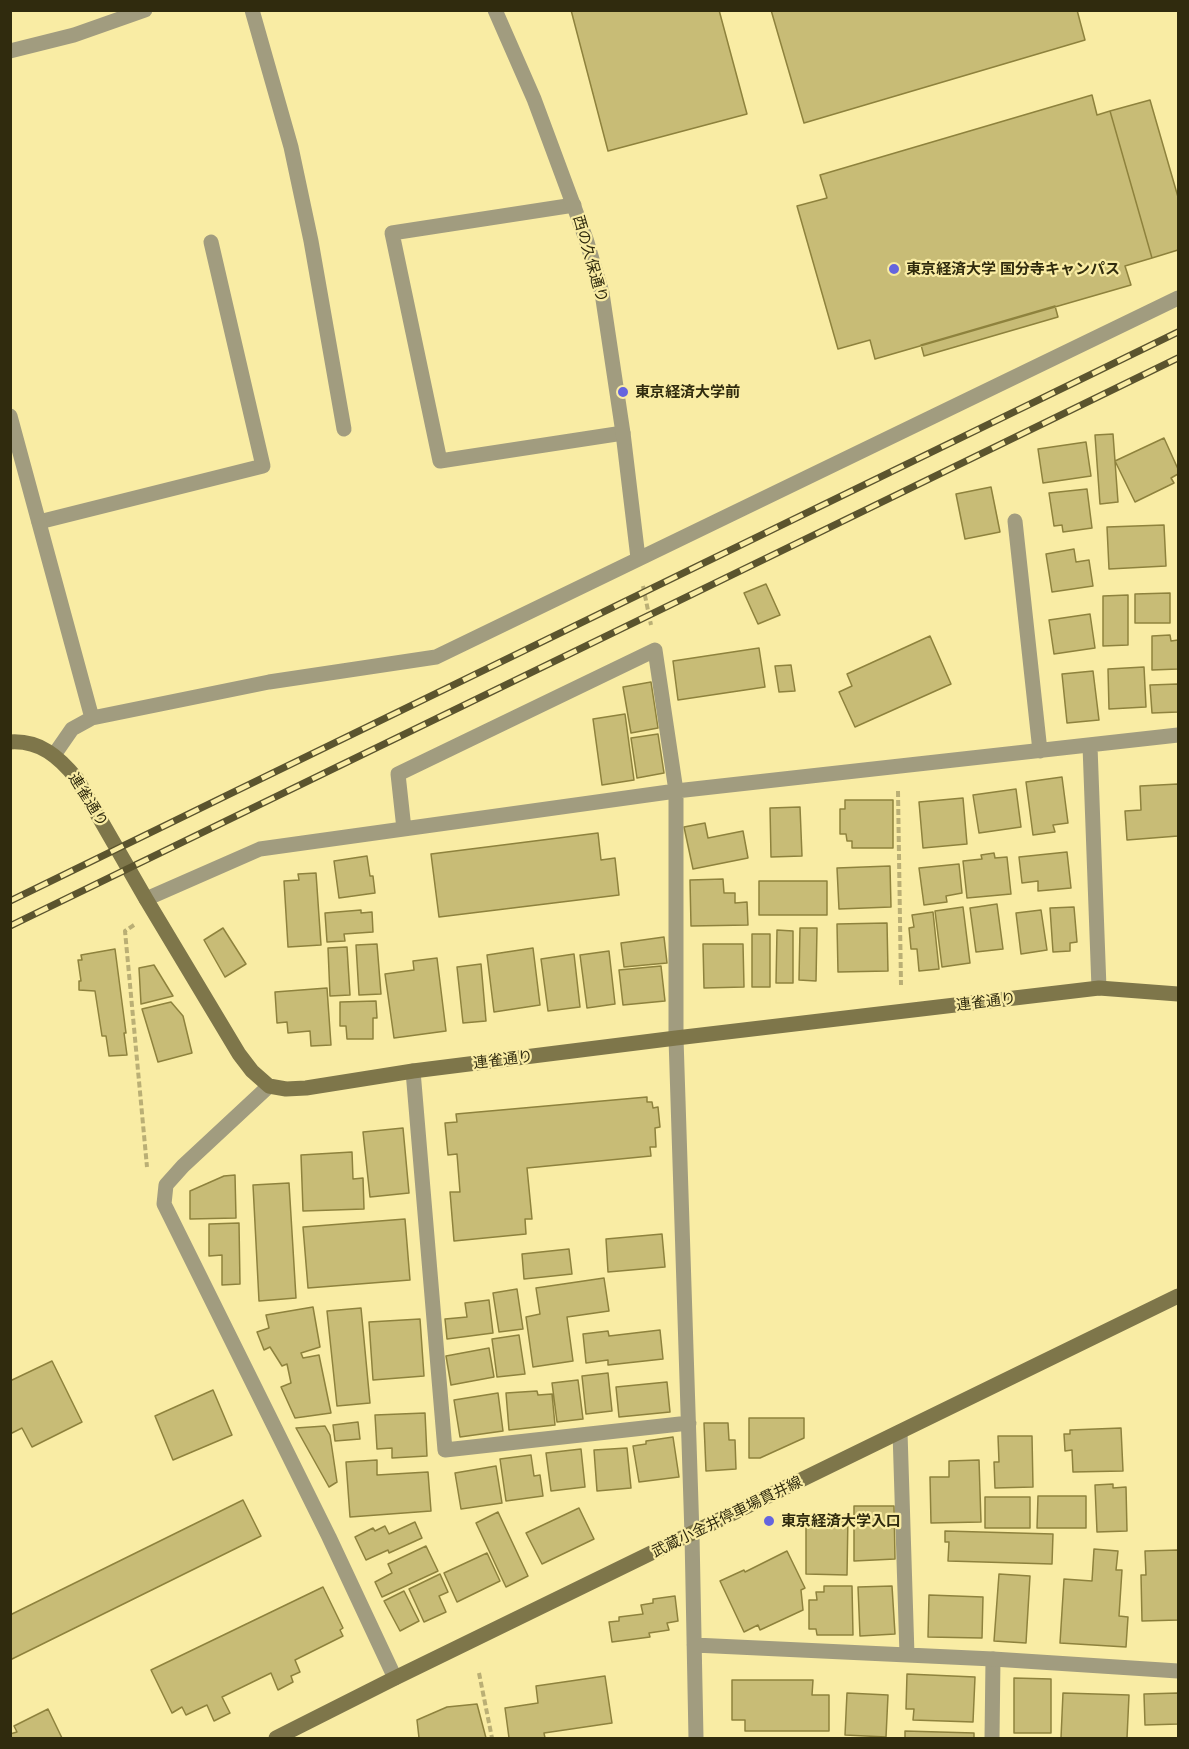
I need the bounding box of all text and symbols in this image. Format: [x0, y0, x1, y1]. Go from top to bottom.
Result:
street label: 西の久保通り [569, 213, 611, 305]
place label: 東京経済大学 国分寺キャンパス [906, 260, 1120, 278]
marker: 東京経済大学 国分寺キャンパス [887, 262, 901, 276]
place label: 東京経済大学前 [635, 383, 740, 401]
marker: 東京経済大学前 [616, 385, 630, 399]
street label: 連雀通り [64, 770, 112, 830]
street label: 連雀通り [955, 989, 1017, 1015]
street label: 連雀通り [472, 1047, 534, 1073]
street label: 武蔵小金井停車場貫井線 [649, 1473, 805, 1561]
place label: 東京経済大学入口 [781, 1512, 901, 1530]
marker: 東京経済大学入口 [762, 1514, 776, 1528]

